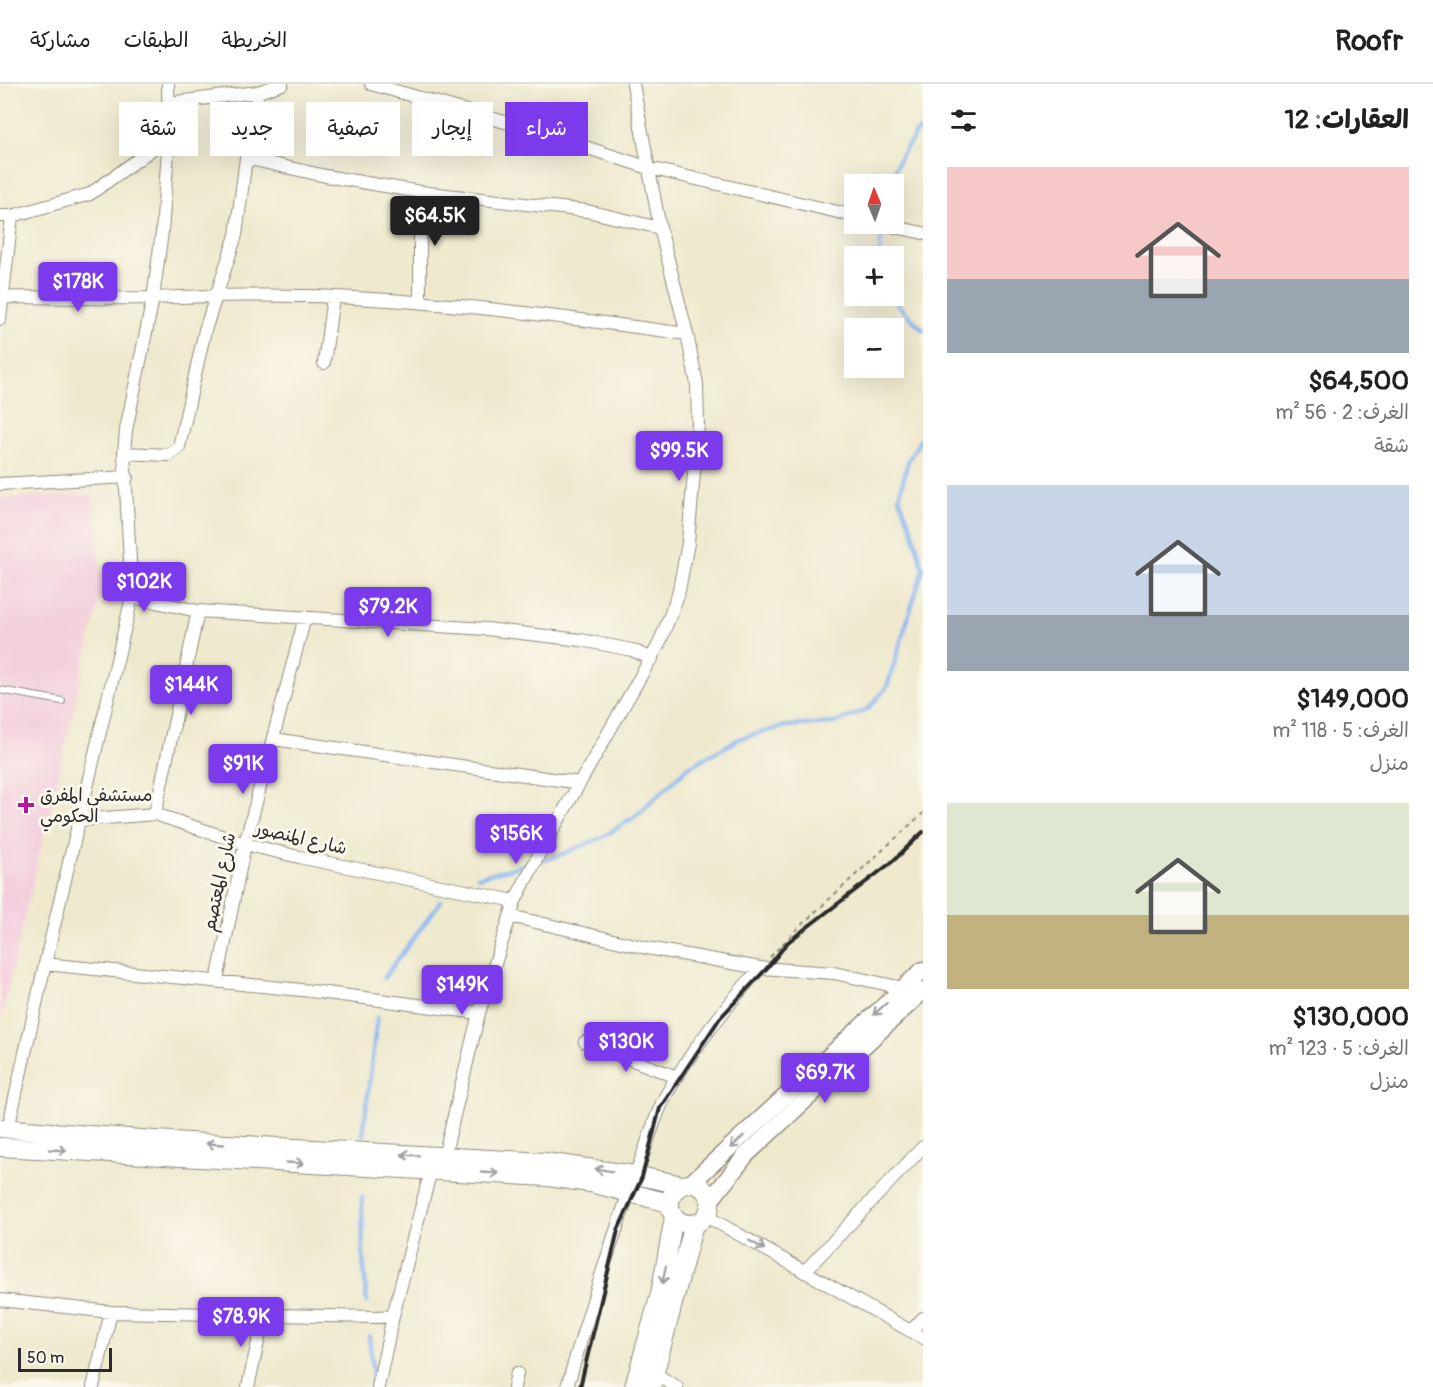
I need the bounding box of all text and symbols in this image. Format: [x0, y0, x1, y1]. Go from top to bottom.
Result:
text: Roofr [1335, 24, 1403, 59]
text: مشاركة [30, 27, 91, 54]
text: الطبقات [124, 27, 189, 54]
text: الخريطة [222, 27, 287, 54]
chip: شقة [119, 102, 198, 156]
chip: جديد [210, 102, 294, 156]
chip: تصفية [306, 102, 400, 156]
chip: إيجار [412, 102, 493, 156]
chip: شراء [505, 102, 588, 156]
icon: filters [947, 104, 980, 137]
text: العقارات: 12 [1285, 104, 1409, 136]
north arrow [844, 174, 904, 234]
map controls [844, 174, 904, 378]
pin: $64.5K [386, 196, 484, 247]
text: $64.5K [404, 203, 466, 228]
icon: home [1124, 206, 1232, 314]
button: + [844, 246, 904, 306]
pin: $178K [36, 262, 120, 313]
text: $178K [52, 269, 104, 294]
button: − [844, 318, 904, 378]
text: $64,500 [1308, 365, 1409, 397]
text: الغرف: 2 · 56 m² [1275, 400, 1409, 425]
pin: $99.5K [630, 431, 728, 482]
text: شقة [1374, 433, 1409, 458]
text: $99.5K [650, 438, 708, 463]
icon: home [1124, 524, 1232, 632]
pin: $102K [102, 562, 186, 613]
text: $102K [116, 569, 172, 594]
pin: $79.2K [339, 587, 437, 638]
text: $79.2K [358, 594, 418, 619]
pin: $144K [149, 665, 233, 716]
text: $144K [164, 672, 218, 697]
text: $149,000 [1296, 683, 1409, 715]
text: الغرف: 5 · 118 m² [1273, 718, 1409, 743]
pin: $91K [207, 744, 279, 795]
text: $91K [222, 751, 264, 776]
text: منزل [1370, 751, 1409, 776]
place label: مستشفى المفرق الحكومي [40, 784, 152, 832]
marker: مستشفى المفرق الحكومي [17, 796, 35, 814]
pin: $156K [474, 814, 558, 865]
street label: شارع المنصور [251, 816, 349, 860]
text: $156K [489, 821, 543, 846]
street label: شارع المعتصم [198, 830, 243, 934]
icon: home [1124, 842, 1232, 950]
pin: $149K [420, 965, 504, 1016]
text: $149K [436, 972, 488, 997]
text: $130,000 [1293, 1001, 1409, 1033]
one-way arrow [872, 1002, 887, 1016]
pin: $130K [584, 1022, 668, 1073]
text: $130K [598, 1029, 654, 1054]
text: الغرف: 5 · 123 m² [1269, 1036, 1409, 1061]
pin: $69.7K [776, 1053, 874, 1104]
text: $69.7K [795, 1060, 855, 1085]
text: منزل [1370, 1069, 1409, 1094]
one-way arrow [730, 1135, 745, 1149]
one-way arrow [206, 1138, 226, 1149]
one-way arrow [48, 1145, 68, 1156]
one-way arrow [400, 1149, 420, 1160]
one-way arrow [285, 1157, 305, 1168]
one-way arrow [595, 1165, 614, 1176]
one-way arrow [479, 1167, 499, 1178]
one-way arrow [748, 1239, 765, 1251]
one-way arrow [658, 1265, 669, 1284]
pin: $78.9K [192, 1297, 290, 1348]
text: $78.9K [212, 1304, 270, 1329]
scale bar [18, 1345, 112, 1372]
text: 50 m [27, 1348, 64, 1368]

